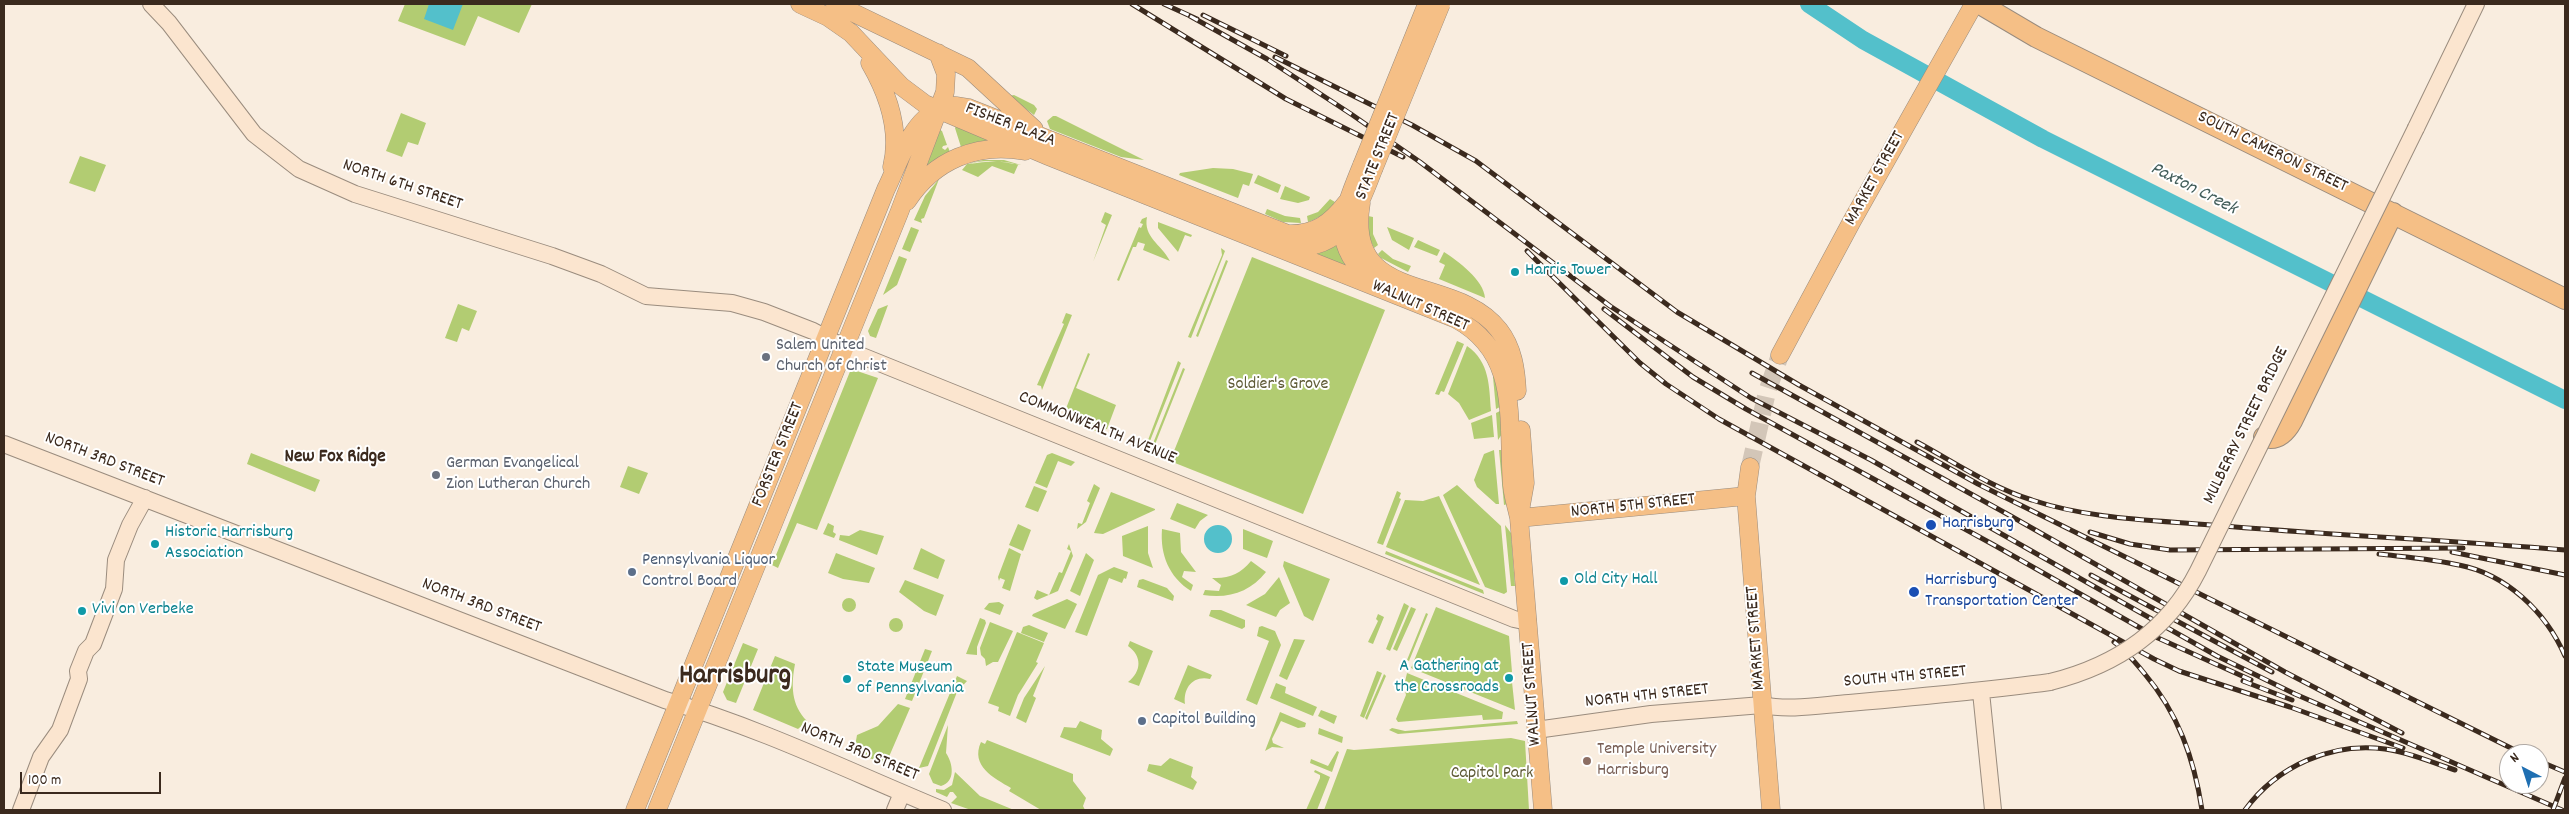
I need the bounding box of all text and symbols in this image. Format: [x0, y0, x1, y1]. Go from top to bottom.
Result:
street label: FISHER PLAZA [962, 99, 1058, 153]
street label: SOUTH CAMERON STREET [2193, 107, 2351, 199]
street label: STATE STREET [1352, 110, 1406, 204]
street label: MARKET STREET [1841, 128, 1911, 230]
street label: NORTH 6TH STREET [339, 155, 465, 217]
water label: Paxton Creek [2146, 158, 2240, 222]
place label: Harris Tower [1525, 261, 1611, 283]
marker: Harris Tower [1509, 266, 1521, 278]
street label: WALNUT STREET [1368, 276, 1472, 338]
place label: Salem United Church of Christ [776, 336, 887, 378]
street label: MULBERRY STREET BRIDGE [2199, 344, 2295, 508]
marker: Salem United Church of Christ [760, 351, 772, 363]
park label: Soldier's Grove [1227, 375, 1329, 397]
street label: COMMONWEALTH AVENUE [1015, 387, 1179, 471]
street label: FORSTER STREET [748, 400, 810, 510]
street label: NORTH 3RD STREET [41, 428, 167, 494]
district label: New Fox Ridge [285, 447, 385, 469]
place label: German Evangelical Zion Lutheran Church [446, 454, 590, 496]
marker: German Evangelical Zion Lutheran Church [430, 469, 442, 481]
street label: NORTH 5TH STREET [1570, 490, 1696, 524]
place label: Harrisburg [1942, 514, 2014, 536]
marker: Harrisburg [1924, 518, 1938, 532]
place label: Historic Harrisburg Association [165, 523, 293, 566]
marker: Historic Harrisburg Association [149, 538, 161, 550]
place label: Pennsylvania Liquor Control Board [642, 551, 775, 594]
marker: Pennsylvania Liquor Control Board [626, 566, 638, 578]
place label: Old City Hall [1574, 570, 1658, 592]
place label: Harrisburg Transportation Center [1925, 571, 2078, 614]
street label: NORTH 3RD STREET [418, 574, 544, 640]
marker: Old City Hall [1558, 575, 1570, 587]
street label: MARKET STREET [1743, 585, 1771, 691]
marker: Harrisburg Transportation Center [1907, 585, 1921, 599]
place label: Vivi on Verbeke [92, 600, 194, 622]
marker: Vivi on Verbeke [76, 605, 88, 617]
street label: WALNUT STREET [1519, 641, 1547, 747]
place label: A Gathering at the Crossroads [1394, 657, 1499, 700]
place label: State Museum of Pennsylvania [857, 658, 963, 701]
district label: Harrisburg [679, 661, 791, 695]
street label: SOUTH 4TH STREET [1843, 662, 1967, 694]
marker: A Gathering at the Crossroads [1503, 672, 1515, 684]
marker: State Museum of Pennsylvania [841, 673, 853, 685]
street label: NORTH 4TH STREET [1584, 680, 1710, 714]
place label: Capitol Building [1152, 710, 1256, 732]
marker: Capitol Building [1136, 715, 1148, 727]
street label: NORTH 3RD STREET [797, 718, 921, 788]
place label: Temple University Harrisburg [1597, 740, 1716, 782]
north arrow [2499, 744, 2549, 794]
text: N [2506, 748, 2524, 768]
marker: Temple University Harrisburg [1581, 755, 1593, 767]
scale bar [22, 762, 164, 794]
park label: Capitol Park [1451, 764, 1533, 786]
text: 100 m [28, 770, 61, 792]

